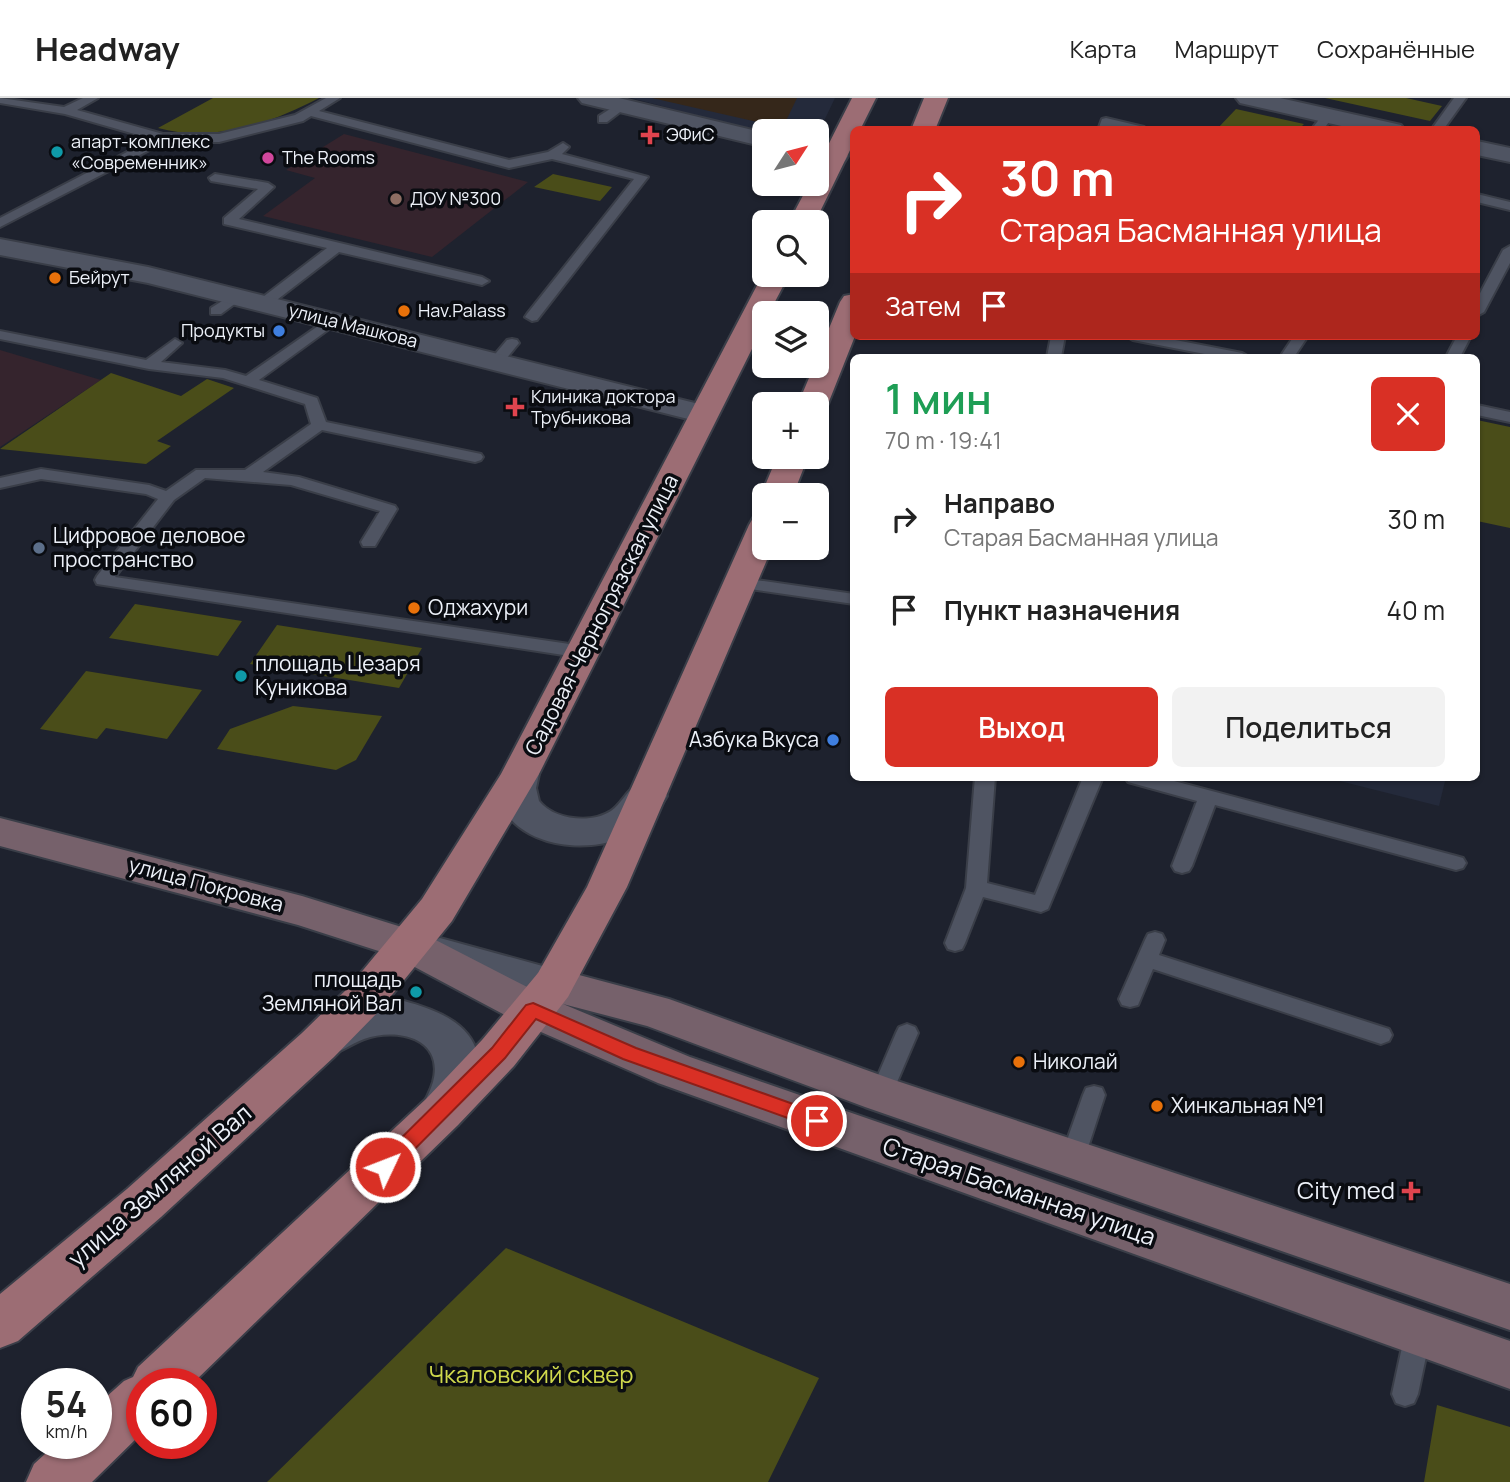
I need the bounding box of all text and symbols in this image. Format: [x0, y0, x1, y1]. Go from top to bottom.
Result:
text: Headway [35, 26, 180, 71]
text: Карта [1070, 32, 1137, 65]
text: Маршрут [1175, 32, 1279, 65]
text: Сохранённые [1317, 32, 1475, 65]
north arrow [752, 119, 830, 196]
map controls [752, 119, 829, 560]
place label: ЭФиС [666, 122, 715, 146]
marker: ЭФиС [640, 125, 660, 145]
place label: апарт-комплекс «Современник» [71, 129, 210, 174]
marker: апарт-комплекс «Современник» [49, 144, 65, 160]
text: 30 m [1000, 144, 1115, 211]
place label: The Rooms [282, 145, 375, 169]
marker: The Rooms [260, 150, 276, 166]
icon: right [885, 154, 976, 245]
place label: ДОУ №300 [410, 186, 501, 210]
marker: ДОУ №300 [388, 191, 404, 207]
text: Старая Басманная улица [1000, 208, 1382, 252]
button: search [752, 210, 829, 287]
place label: Бейрут [69, 265, 130, 289]
marker: Бейрут [47, 270, 63, 286]
icon: arrive [975, 287, 1013, 325]
text: Затем [885, 288, 961, 324]
street label: улица Машкова [286, 297, 420, 353]
place label: Hav.Palass [418, 298, 506, 322]
button: layers [752, 301, 829, 378]
marker: Hav.Palass [396, 303, 412, 319]
place label: Продукты [181, 318, 265, 342]
marker: Продукты [271, 323, 287, 339]
text: 1 мин [885, 369, 992, 427]
button: close [1371, 377, 1445, 451]
place label: Клиника доктора Трубникова [531, 384, 676, 429]
button: + [752, 392, 829, 469]
marker: Клиника доктора Трубникова [505, 397, 525, 417]
text: 70 m · 19:41 [885, 424, 1002, 456]
street label: Садовая-Черногрязская улица [518, 469, 684, 760]
button: − [752, 483, 829, 560]
text: Направо [944, 485, 1055, 521]
icon: right [885, 500, 923, 538]
text: 30 m [1388, 501, 1445, 537]
place label: Цифровое деловое пространство [53, 521, 245, 573]
text: Старая Басманная улица [944, 521, 1218, 553]
marker: Цифровое деловое пространство [31, 540, 47, 556]
icon: arrive [885, 591, 923, 629]
text: Пункт назначения [944, 592, 1180, 628]
text: 40 m [1387, 592, 1445, 628]
place label: Оджахури [428, 593, 528, 621]
marker: Оджахури [406, 600, 422, 616]
place label: площадь Цезаря Куникова [255, 649, 421, 701]
marker: площадь Цезаря Куникова [233, 668, 249, 684]
button: Выход [885, 687, 1158, 767]
button: Поделиться [1172, 687, 1445, 767]
place label: Азбука Вкуса [689, 725, 819, 753]
marker: Азбука Вкуса [825, 732, 841, 748]
street label: улица Покровка [126, 850, 287, 918]
place label: площадь Земляной Вал [262, 965, 402, 1017]
marker: площадь Земляной Вал [408, 984, 424, 1000]
place label: Николай [1033, 1047, 1118, 1075]
marker: Николай [1011, 1054, 1027, 1070]
pin [787, 1091, 847, 1151]
place label: Хинкальная №1 [1171, 1091, 1324, 1119]
street label: улица Земляной Вал [60, 1096, 258, 1274]
marker: Хинкальная №1 [1149, 1098, 1165, 1114]
icon: arrive [798, 1102, 836, 1140]
street label: Старая Басманная улица [879, 1128, 1160, 1253]
position arrow [348, 1130, 422, 1204]
place label: City med [1297, 1173, 1395, 1206]
marker: City med [1401, 1181, 1421, 1201]
park label: Чкаловский сквер [428, 1357, 634, 1390]
speed limit sign: 60 [126, 1368, 217, 1459]
text: 54 [46, 1380, 87, 1428]
text: km/h [46, 1419, 87, 1443]

